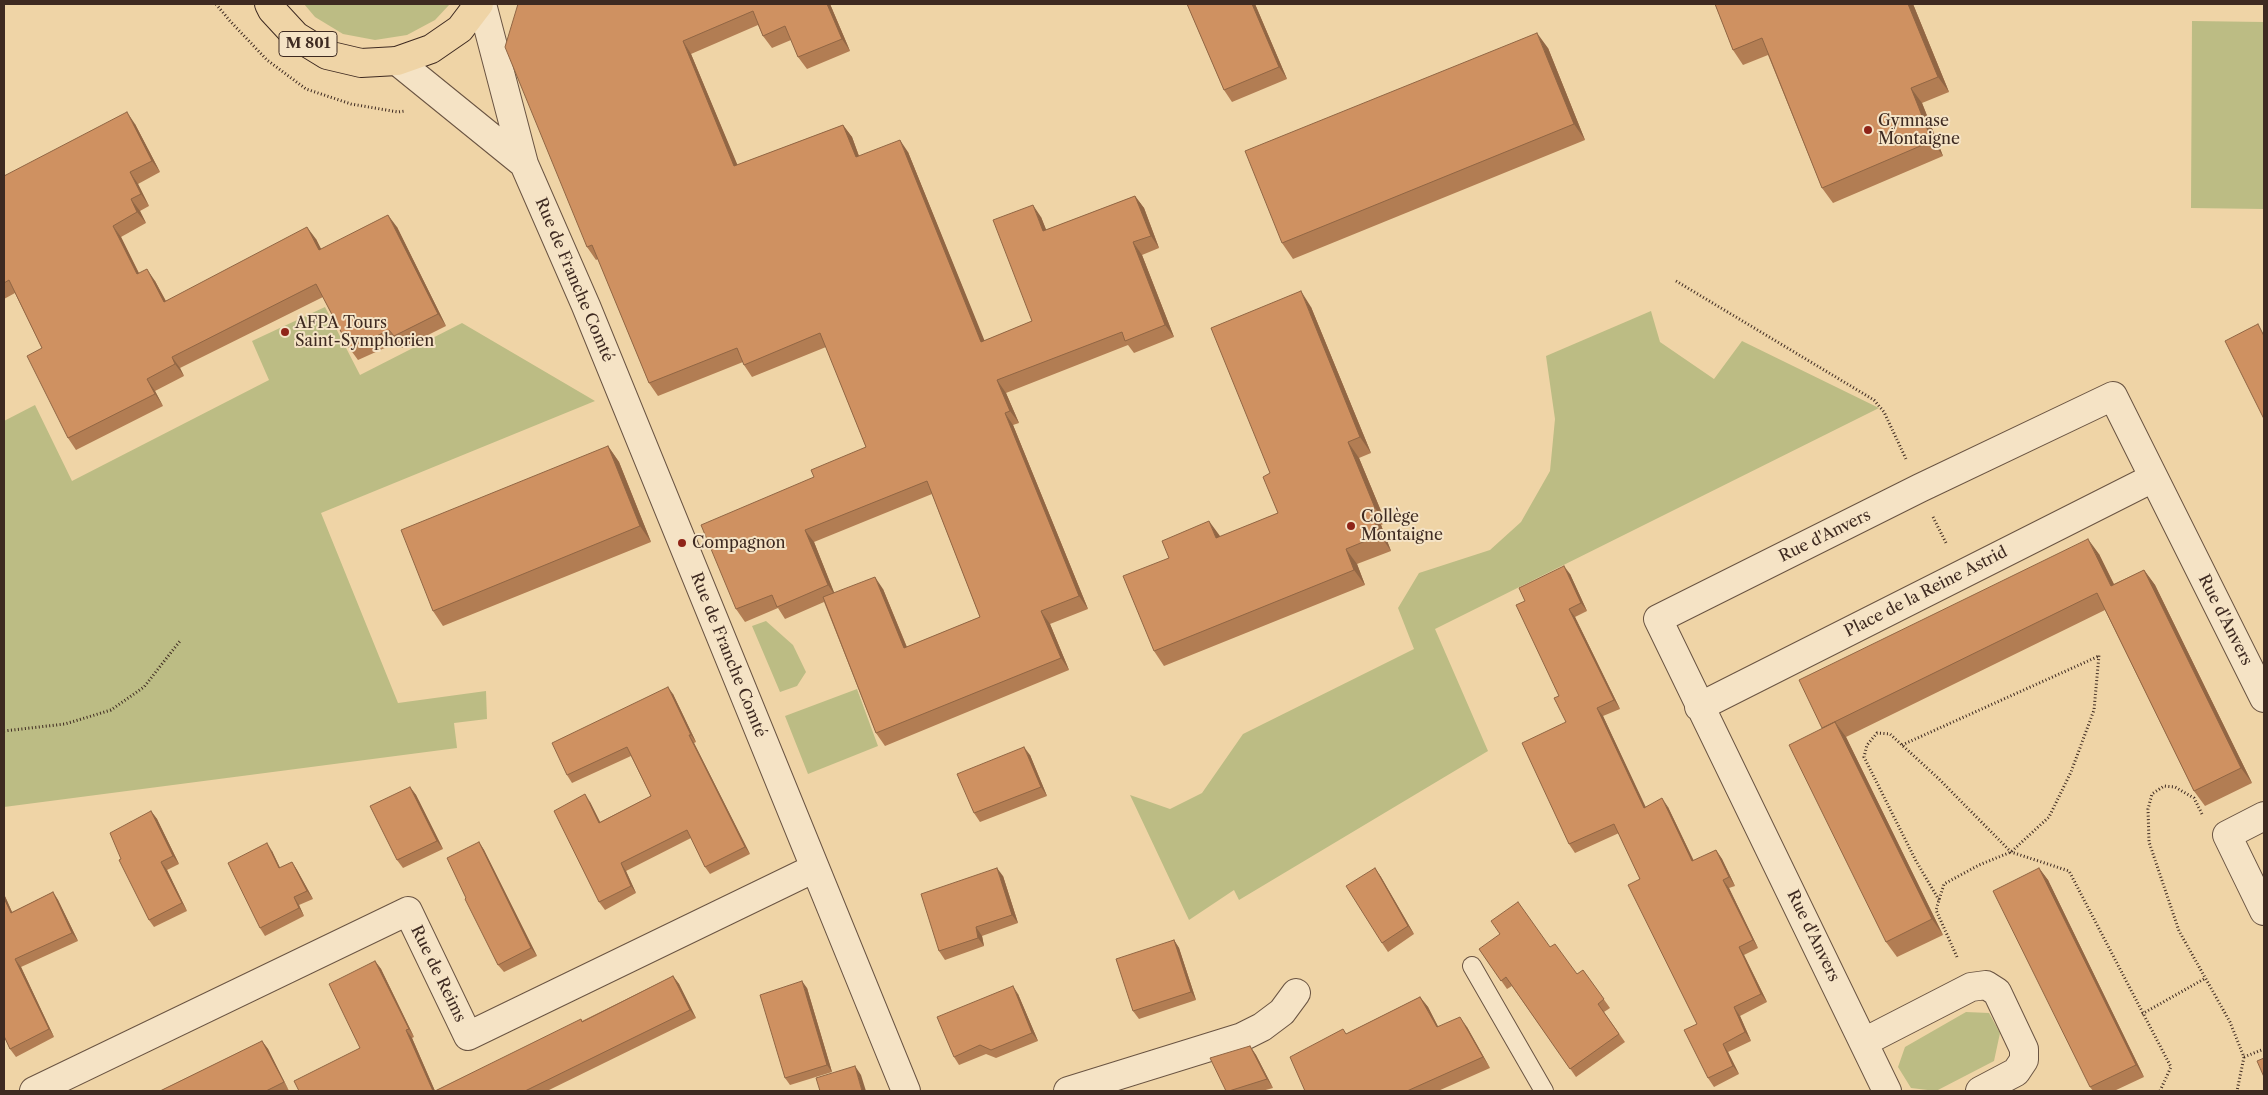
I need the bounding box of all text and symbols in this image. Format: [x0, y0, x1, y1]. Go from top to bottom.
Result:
road number: M 801 [279, 32, 337, 56]
place label: Gymnase Montaigne [1878, 111, 1960, 149]
marker: Gymnase Montaigne [1862, 124, 1874, 136]
street label: Rue de Franche Comté [531, 195, 617, 365]
place label: AFPA Tours Saint-Symphorien [295, 313, 434, 351]
marker: AFPA Tours Saint-Symphorien [279, 326, 291, 338]
street label: Rue d'Anvers [1776, 506, 1874, 566]
place label: Collège Montaigne [1361, 507, 1443, 545]
marker: Collège Montaigne [1345, 520, 1357, 532]
place label: Compagnon [692, 533, 786, 553]
marker: Compagnon [676, 537, 688, 549]
street label: Place de la Reine Astrid [1841, 543, 2011, 641]
street label: Rue de Franche Comté [686, 570, 770, 740]
street label: Rue d'Anvers [2194, 571, 2256, 669]
street label: Rue d'Anvers [1783, 887, 1843, 985]
street label: Rue de Reims [406, 923, 470, 1025]

